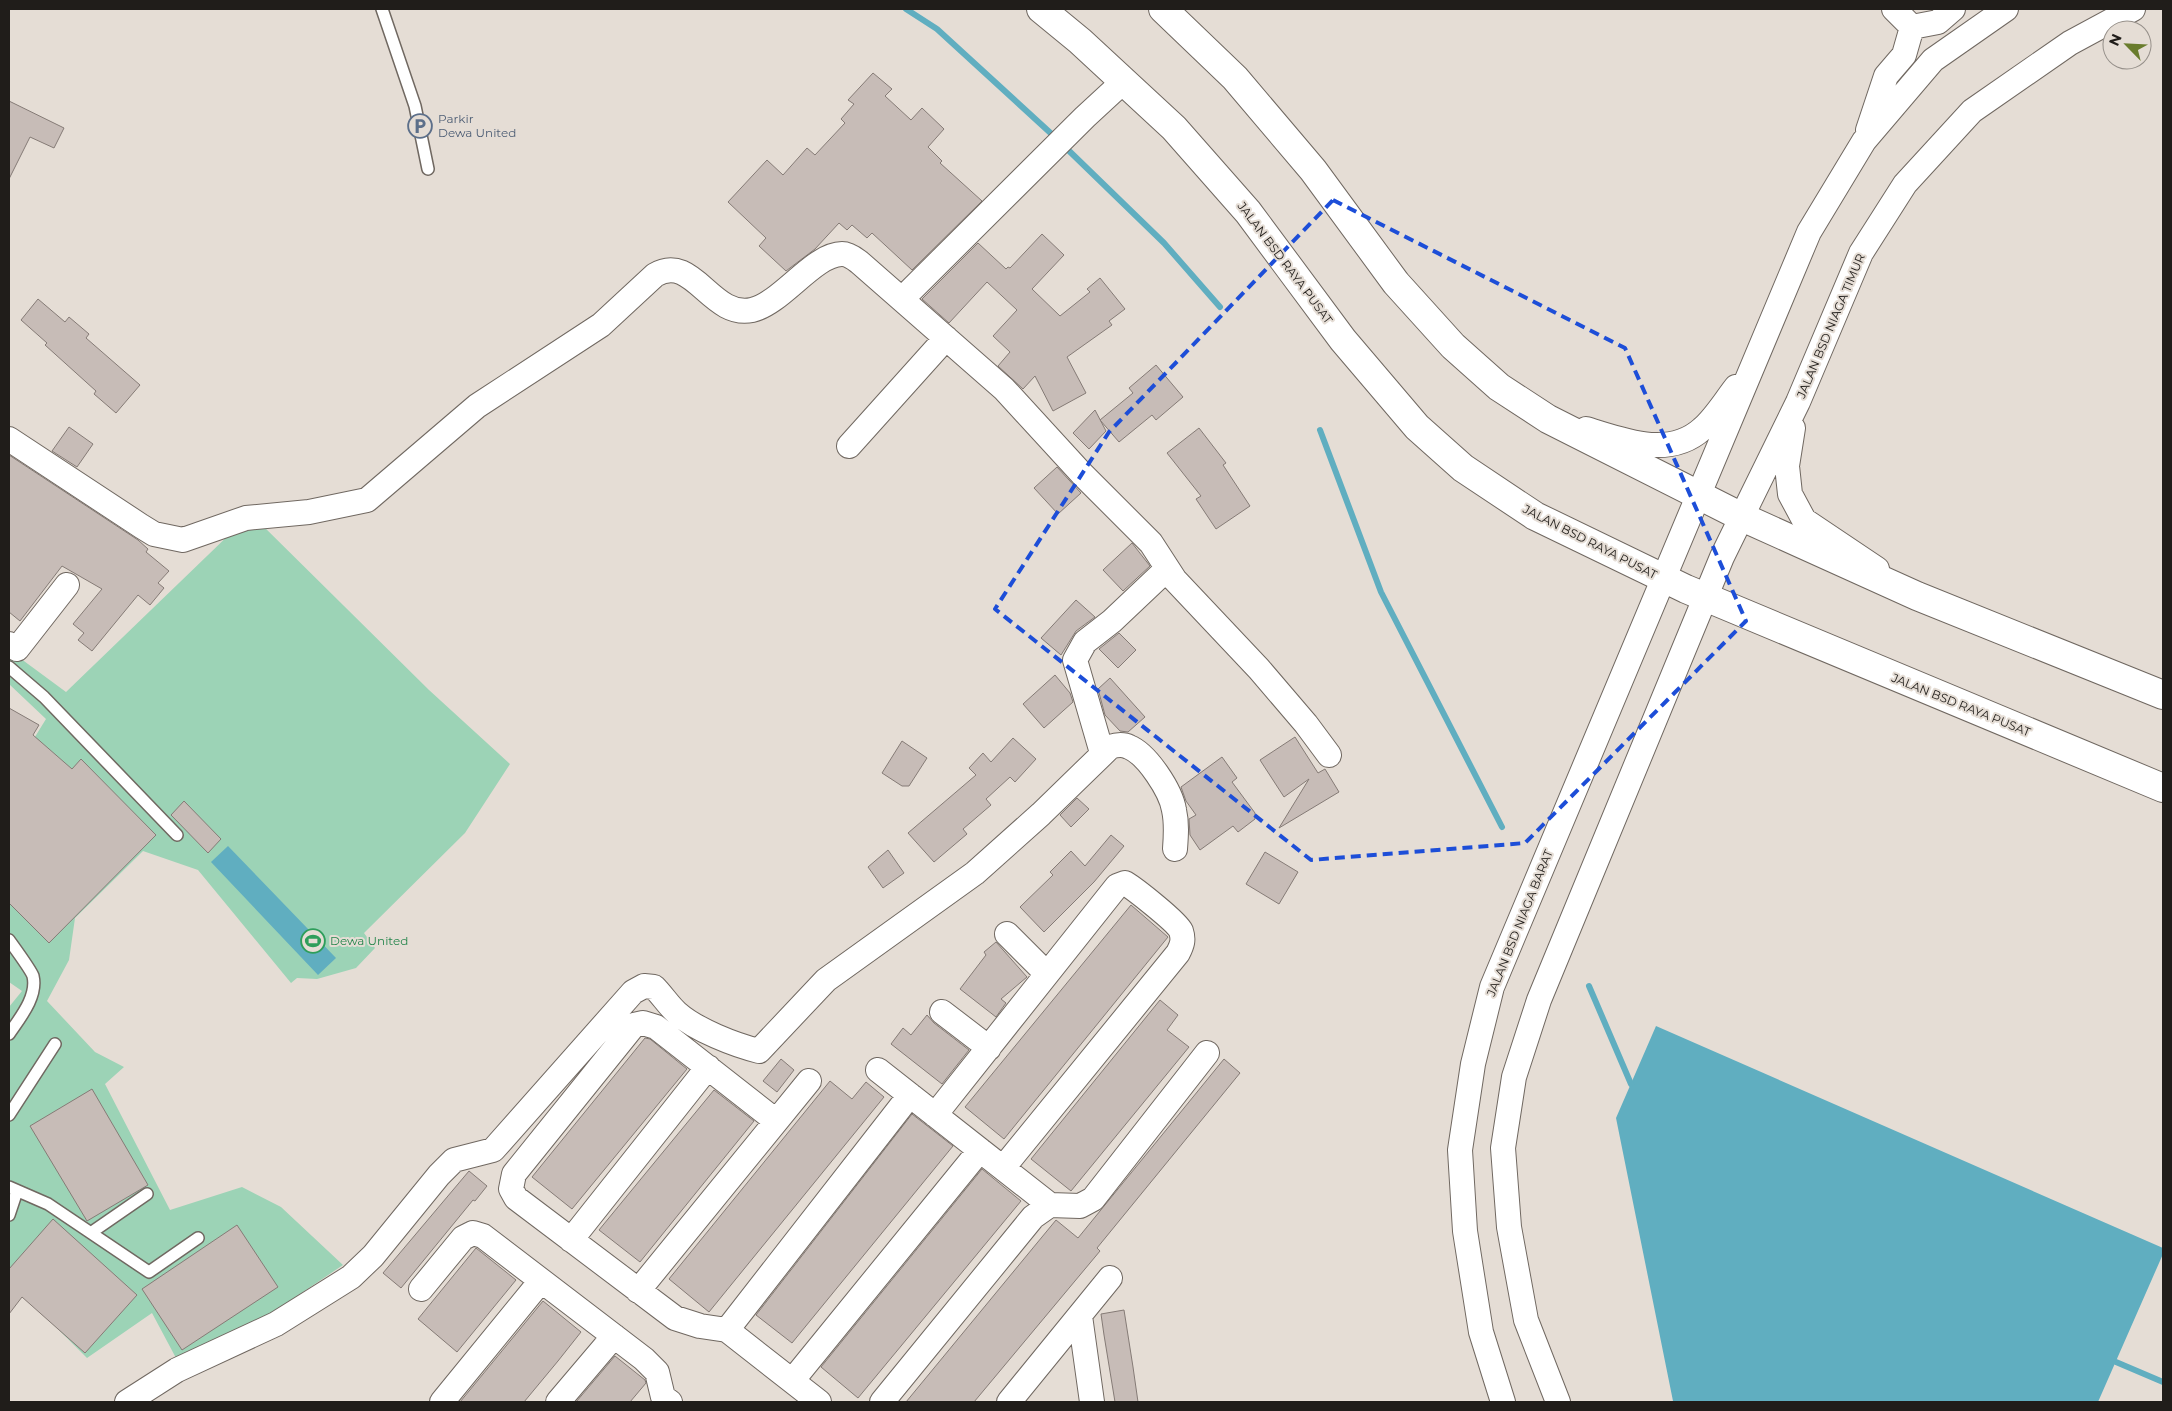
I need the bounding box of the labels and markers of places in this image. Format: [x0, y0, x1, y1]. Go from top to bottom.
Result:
place label: Parkir Dewa United [438, 111, 516, 140]
parking icon: Parkir Dewa United [407, 113, 433, 139]
sports icon: Dewa United [300, 928, 326, 954]
place label: Dewa United [330, 933, 408, 948]

